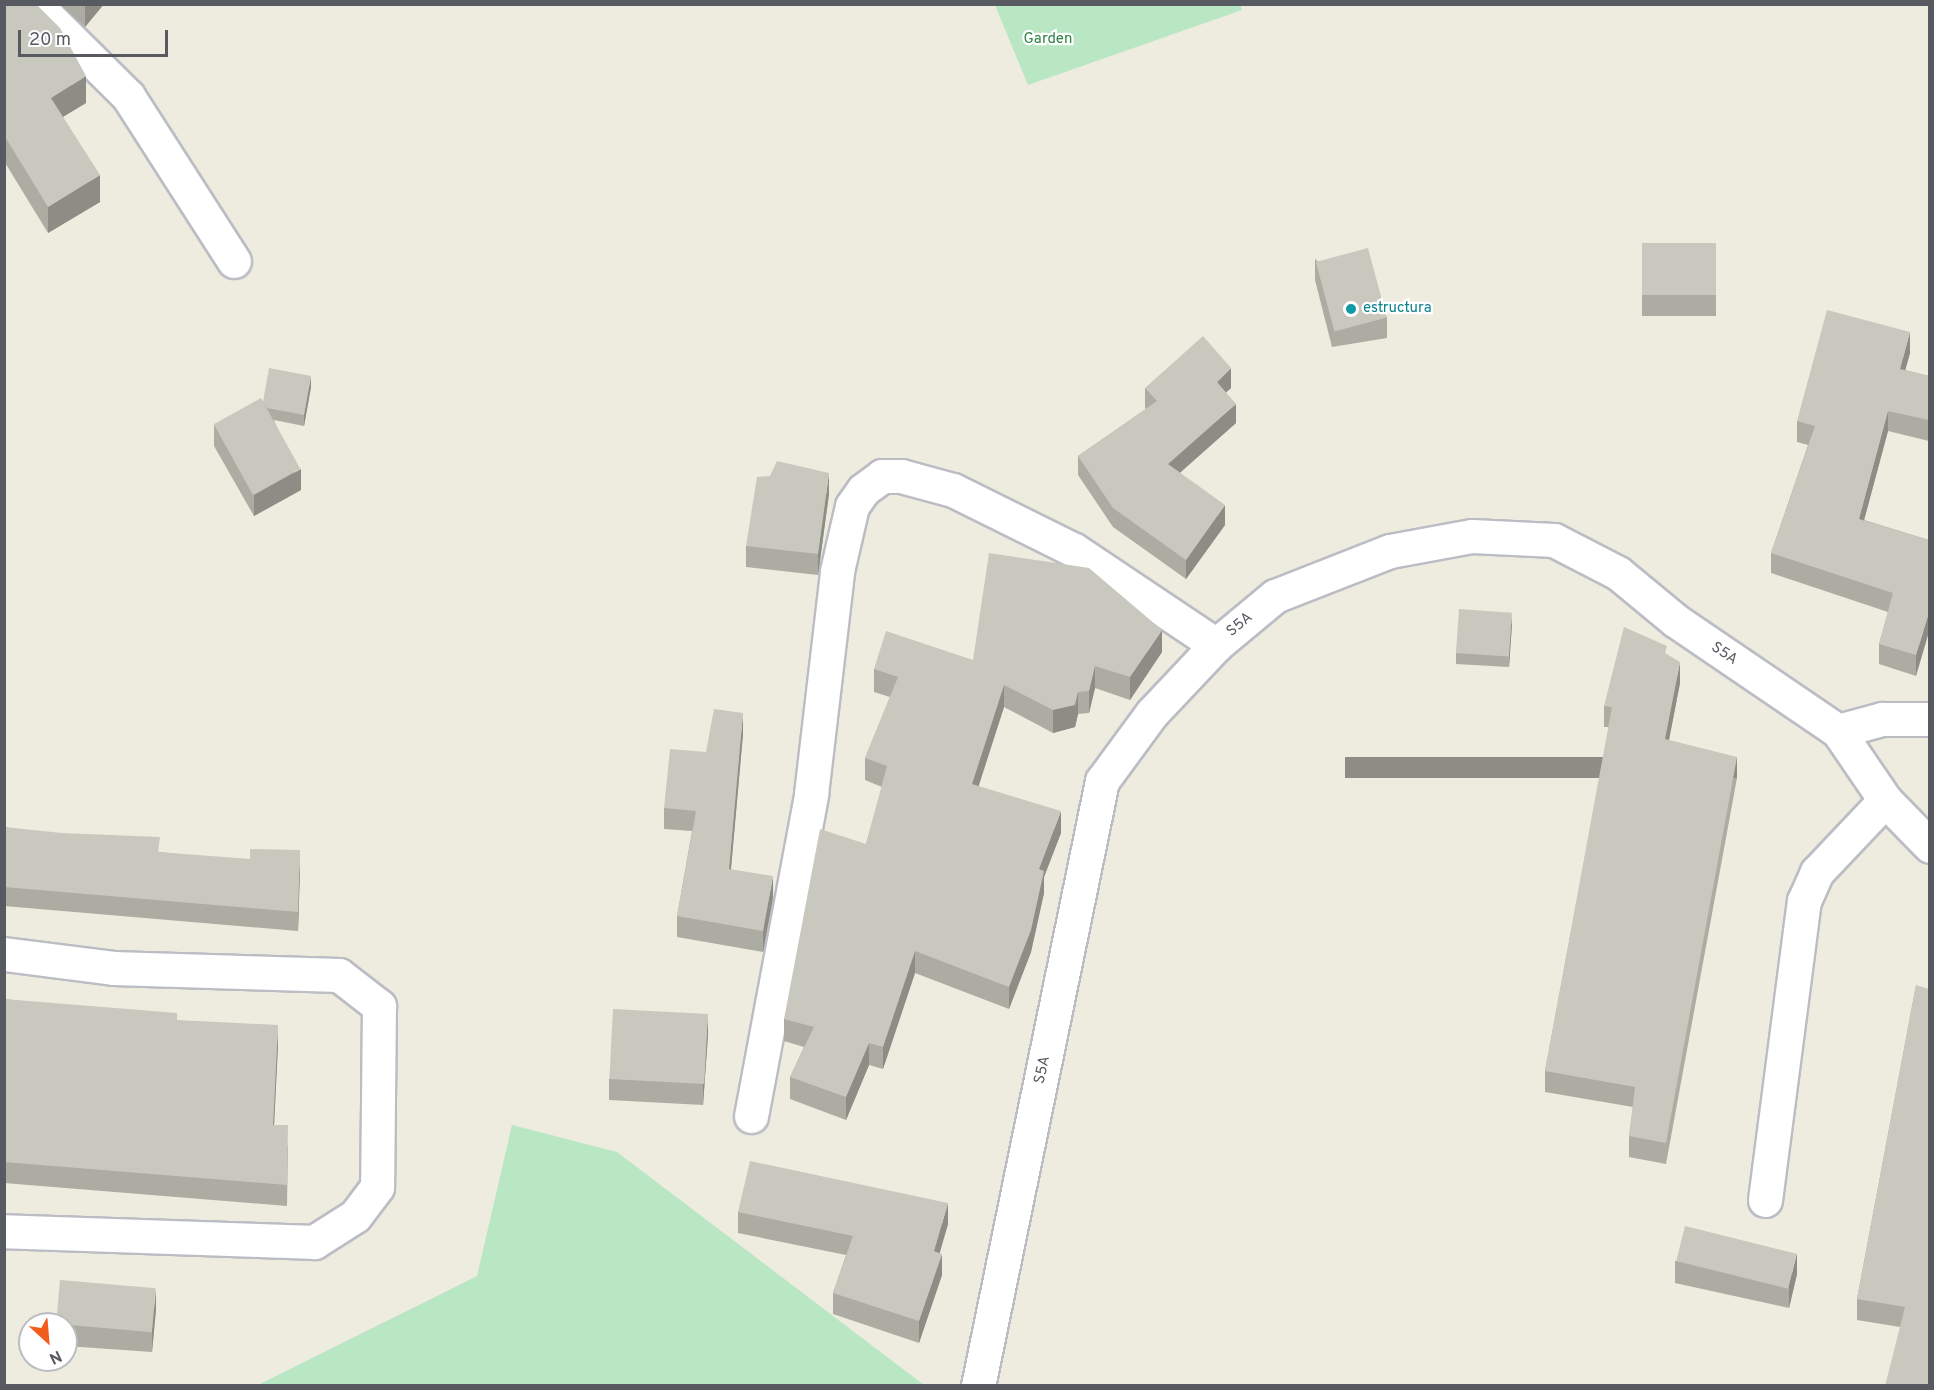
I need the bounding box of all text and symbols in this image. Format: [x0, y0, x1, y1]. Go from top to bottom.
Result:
scale bar [21, 18, 171, 56]
text: 20 m [29, 29, 71, 52]
park label: Garden [1024, 31, 1072, 49]
place label: estructura [1363, 300, 1432, 318]
marker: estructura [1344, 302, 1358, 316]
street label: S5A [1223, 609, 1257, 641]
street label: S5A [1707, 639, 1741, 669]
street label: S5A [1031, 1054, 1055, 1086]
north arrow [18, 1312, 78, 1372]
text: N [45, 1345, 65, 1368]

